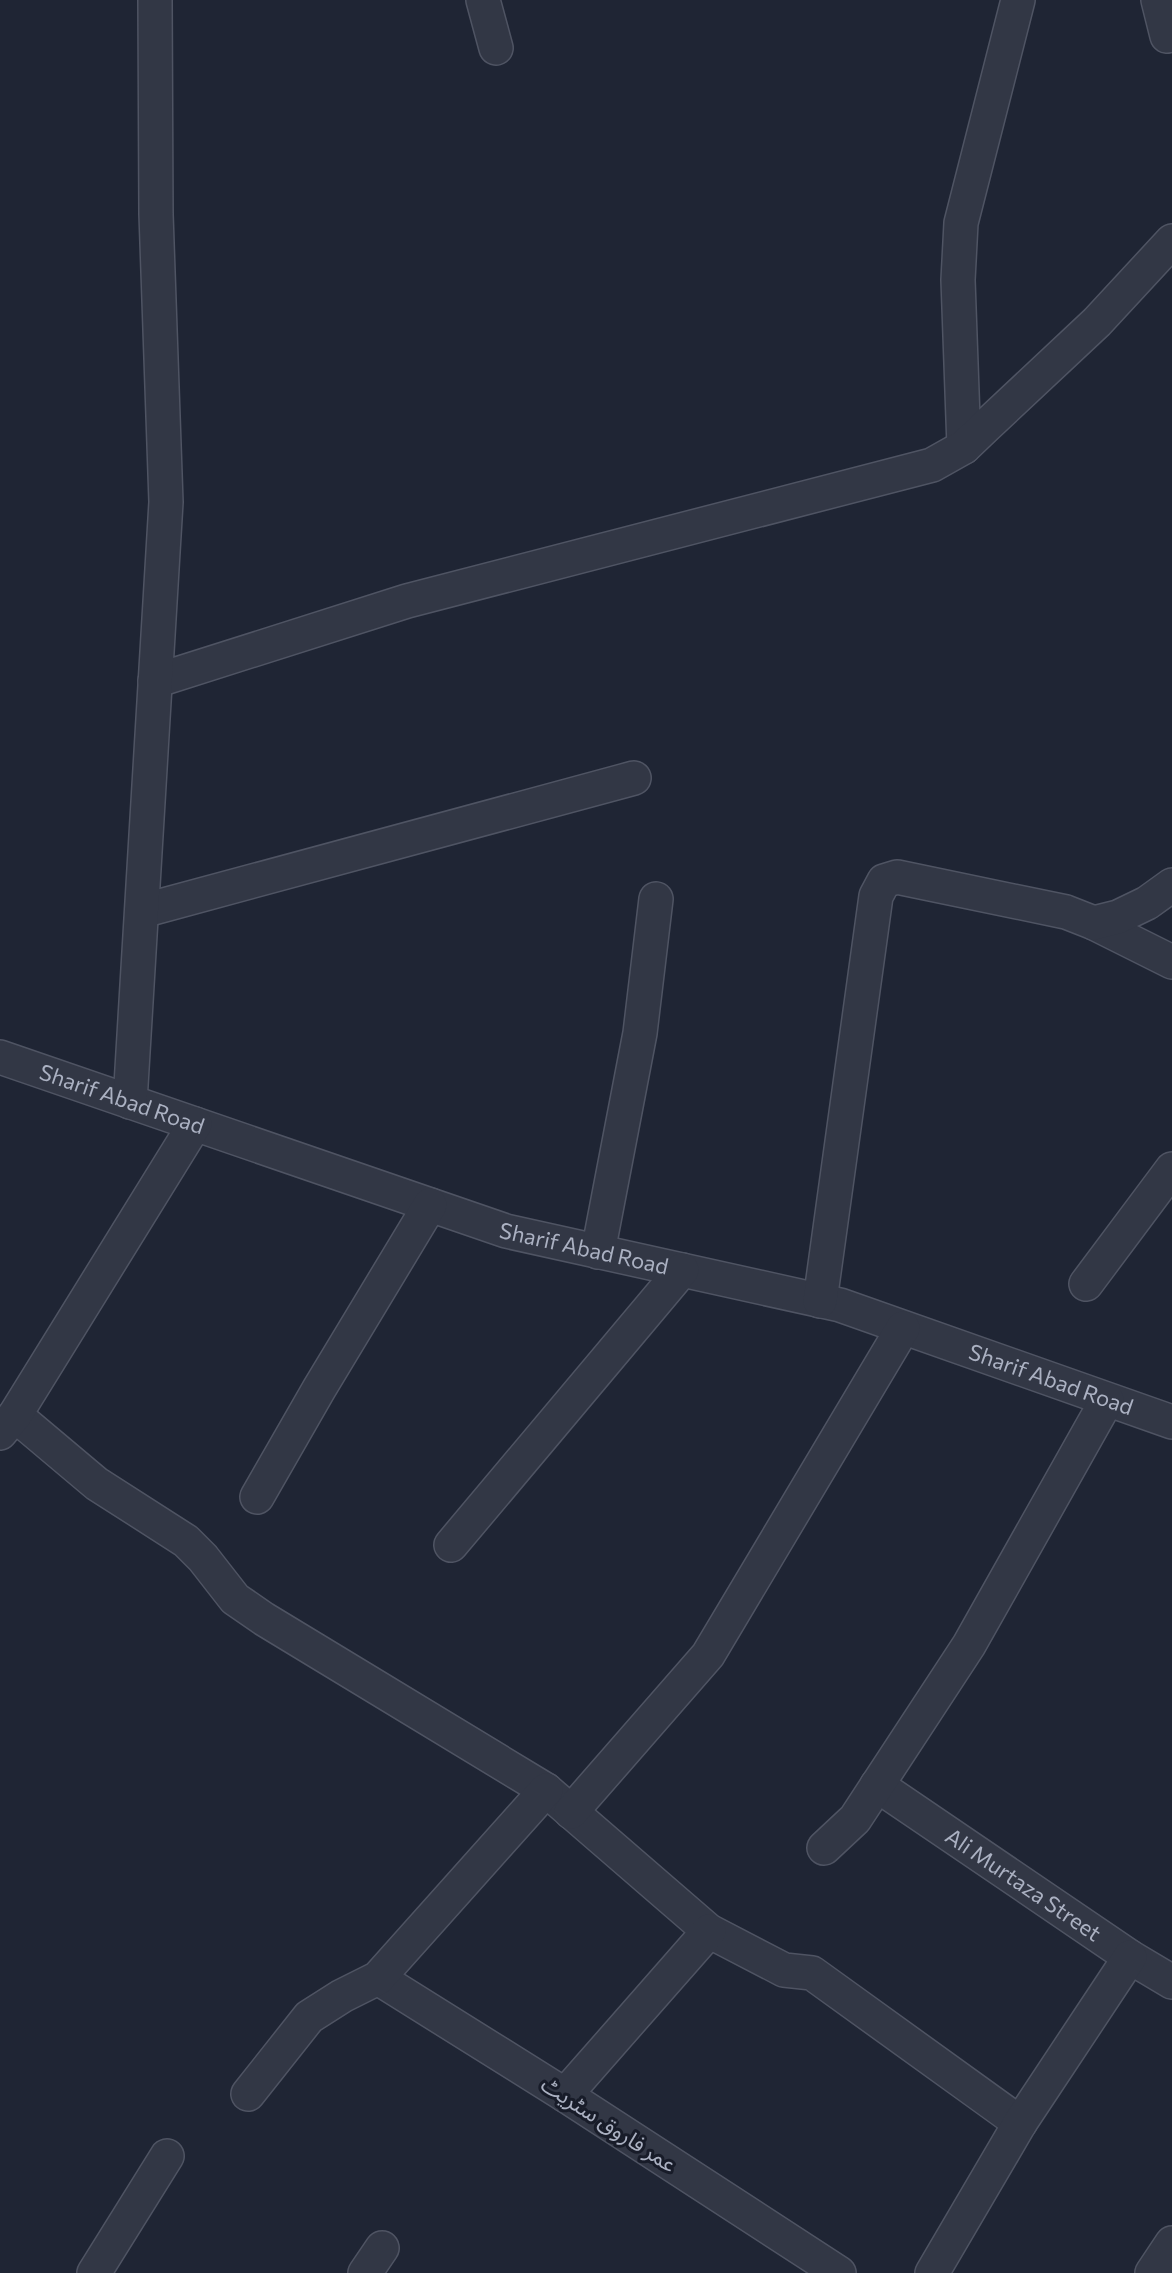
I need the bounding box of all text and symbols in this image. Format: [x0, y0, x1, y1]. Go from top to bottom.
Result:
street label: Sharif Abad Road [36, 1058, 208, 1139]
street label: Sharif Abad Road [497, 1216, 671, 1280]
street label: Sharif Abad Road [965, 1338, 1137, 1420]
street label: Ali Murtaza Street [941, 1822, 1107, 1946]
street label: عمر فاروق سٹریٹ [536, 2070, 682, 2178]

